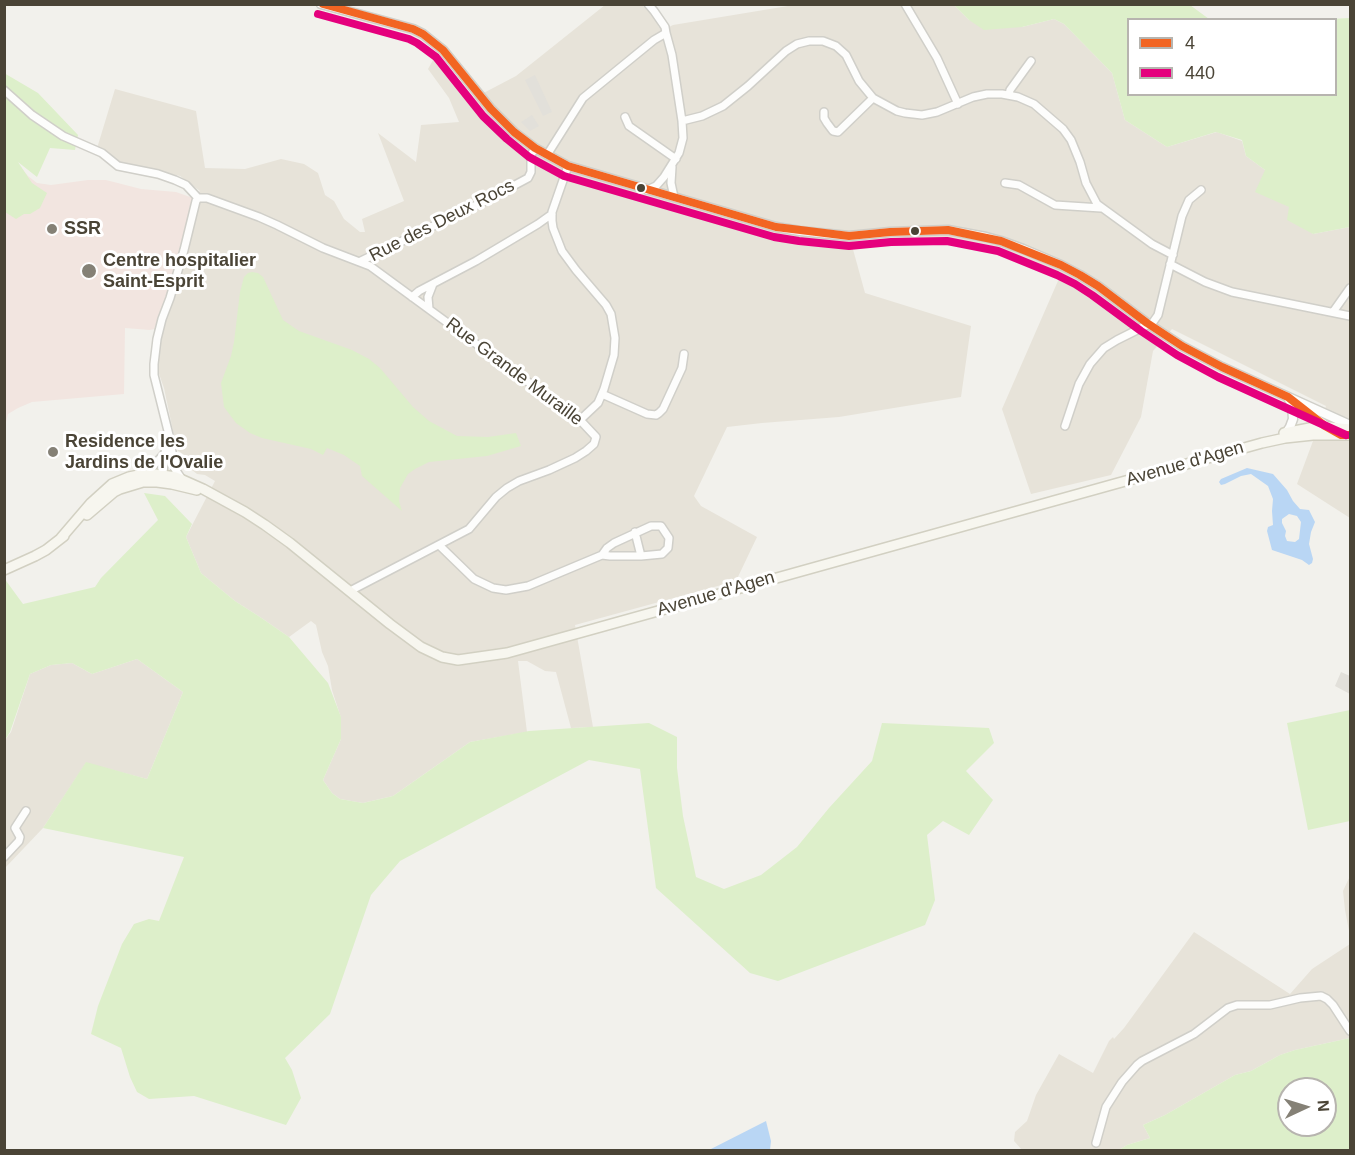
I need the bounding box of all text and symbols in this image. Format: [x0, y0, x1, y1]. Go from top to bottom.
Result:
legend [1127, 18, 1337, 96]
text: 4 [1185, 33, 1195, 53]
text: 440 [1185, 63, 1215, 83]
street label: Rue des Deux Rocs [366, 175, 518, 267]
unlabelled marker [635, 182, 647, 194]
place label: SSR [64, 218, 101, 240]
marker: SSR [45, 222, 59, 236]
unlabelled marker [909, 225, 921, 237]
place label: Centre hospitalier Saint-Esprit [103, 250, 256, 292]
marker: Centre hospitalier Saint-Esprit [80, 262, 98, 280]
street label: Rue Grande Muraille [441, 313, 587, 431]
place label: Residence les Jardins de l'Ovalie [65, 431, 223, 474]
street label: Avenue d'Agen [1124, 437, 1246, 491]
marker: Residence les Jardins de l'Ovalie [46, 445, 60, 459]
street label: Avenue d'Agen [655, 567, 777, 621]
north arrow [1277, 1077, 1337, 1137]
text: N [1315, 1099, 1332, 1112]

